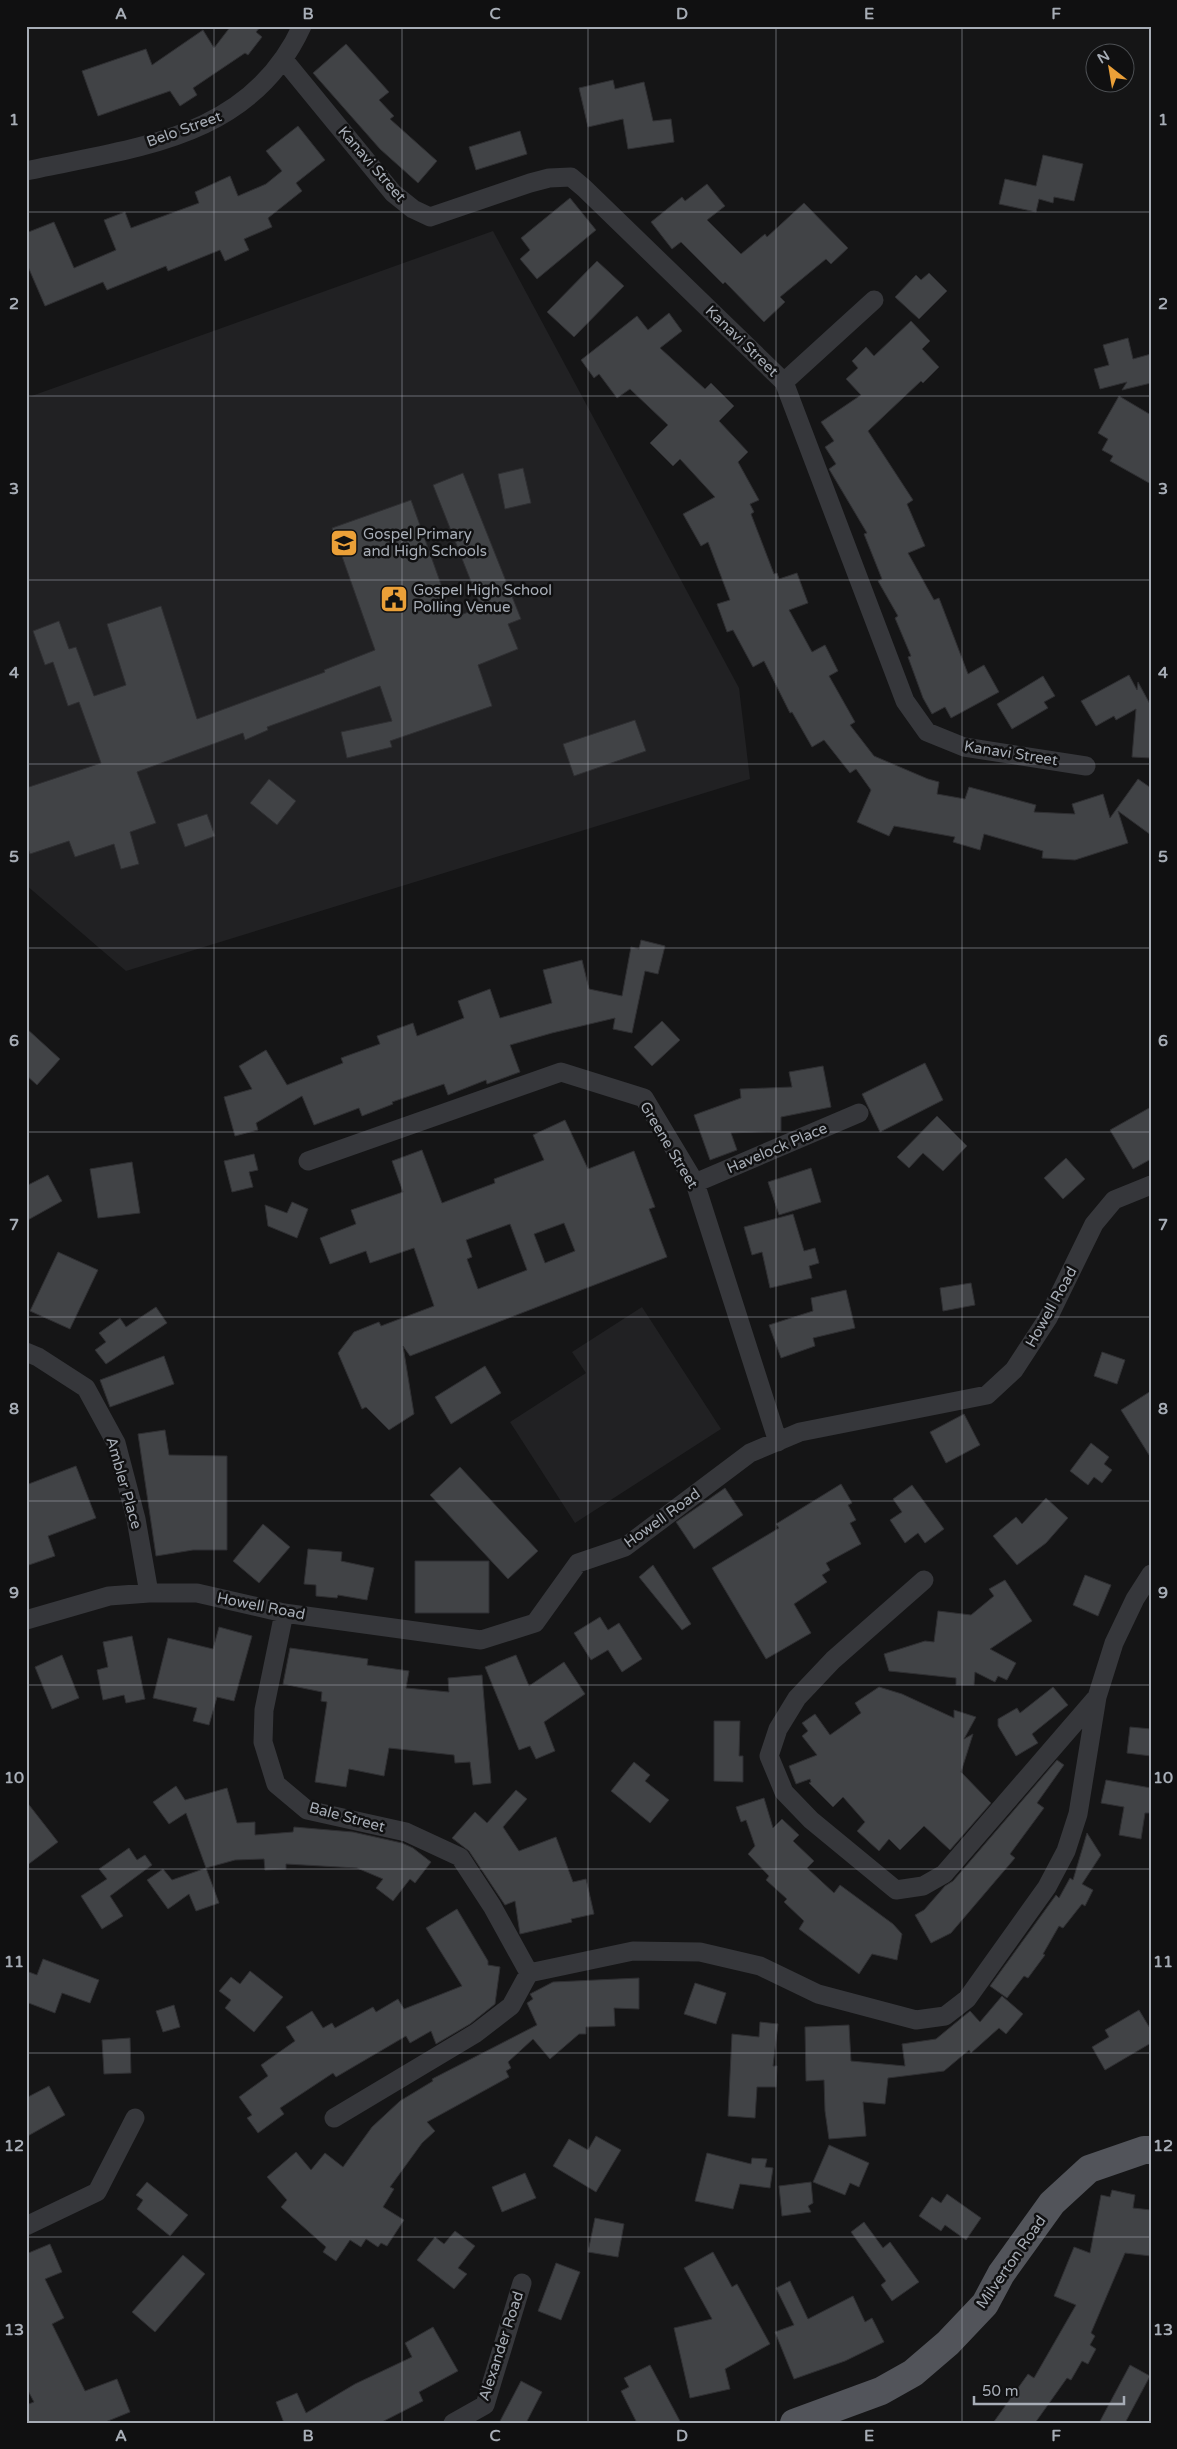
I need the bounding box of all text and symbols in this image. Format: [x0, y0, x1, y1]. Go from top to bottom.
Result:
text: A [115, 4, 127, 24]
text: B [302, 4, 314, 24]
text: C [489, 4, 501, 24]
text: D [676, 4, 688, 24]
text: E [864, 4, 874, 24]
text: F [1051, 4, 1061, 24]
north arrow [1084, 42, 1134, 92]
text: N [1094, 47, 1113, 67]
street label: Belo Street [144, 107, 224, 151]
text: 1 [9, 110, 19, 130]
text: 1 [1158, 110, 1168, 130]
street label: Kanavi Street [334, 122, 410, 206]
text: 2 [9, 294, 19, 314]
text: 2 [1158, 294, 1168, 314]
street label: Kanavi Street [702, 302, 782, 380]
text: 3 [9, 479, 19, 499]
text: 3 [1158, 479, 1168, 499]
place label: Gospel Primary and High Schools [363, 525, 487, 560]
school or university icon: Gospel Primary and High Schools [329, 528, 359, 558]
place label: Gospel High School Polling Venue [413, 581, 552, 616]
public building icon: Gospel High School Polling Venue [379, 584, 409, 614]
text: 4 [9, 663, 19, 683]
text: 4 [1158, 663, 1168, 683]
street label: Kanavi Street [963, 737, 1059, 769]
text: 5 [9, 847, 19, 867]
text: 5 [1158, 847, 1168, 867]
text: 6 [9, 1031, 19, 1051]
text: 6 [1158, 1031, 1168, 1051]
street label: Greene Street [636, 1098, 702, 1192]
street label: Havelock Place [724, 1119, 830, 1177]
text: 7 [9, 1215, 19, 1235]
text: 7 [1158, 1215, 1168, 1235]
street label: Howell Road [1021, 1264, 1081, 1350]
text: 8 [9, 1399, 19, 1419]
text: 8 [1158, 1399, 1168, 1419]
street label: Ambler Place [102, 1435, 146, 1531]
street label: Howell Road [621, 1484, 703, 1552]
text: 9 [9, 1583, 19, 1603]
text: 9 [1158, 1583, 1168, 1603]
street label: Howell Road [215, 1589, 307, 1623]
text: 10 [4, 1768, 24, 1788]
text: 10 [1153, 1768, 1173, 1788]
street label: Bale Street [307, 1798, 387, 1836]
text: 11 [4, 1952, 24, 1972]
text: 11 [1153, 1952, 1173, 1972]
text: 12 [4, 2136, 24, 2156]
text: 12 [1153, 2136, 1173, 2156]
street label: Milverton Road [972, 2212, 1050, 2312]
street label: Alexander Road [475, 2289, 527, 2403]
text: 13 [4, 2320, 24, 2340]
text: 13 [1153, 2320, 1173, 2340]
scale bar [974, 2374, 1124, 2406]
text: 50 m [982, 2382, 1019, 2400]
text: A [115, 2426, 127, 2446]
text: B [302, 2426, 314, 2446]
text: C [489, 2426, 501, 2446]
text: D [676, 2426, 688, 2446]
text: E [864, 2426, 874, 2446]
text: F [1051, 2426, 1061, 2446]

